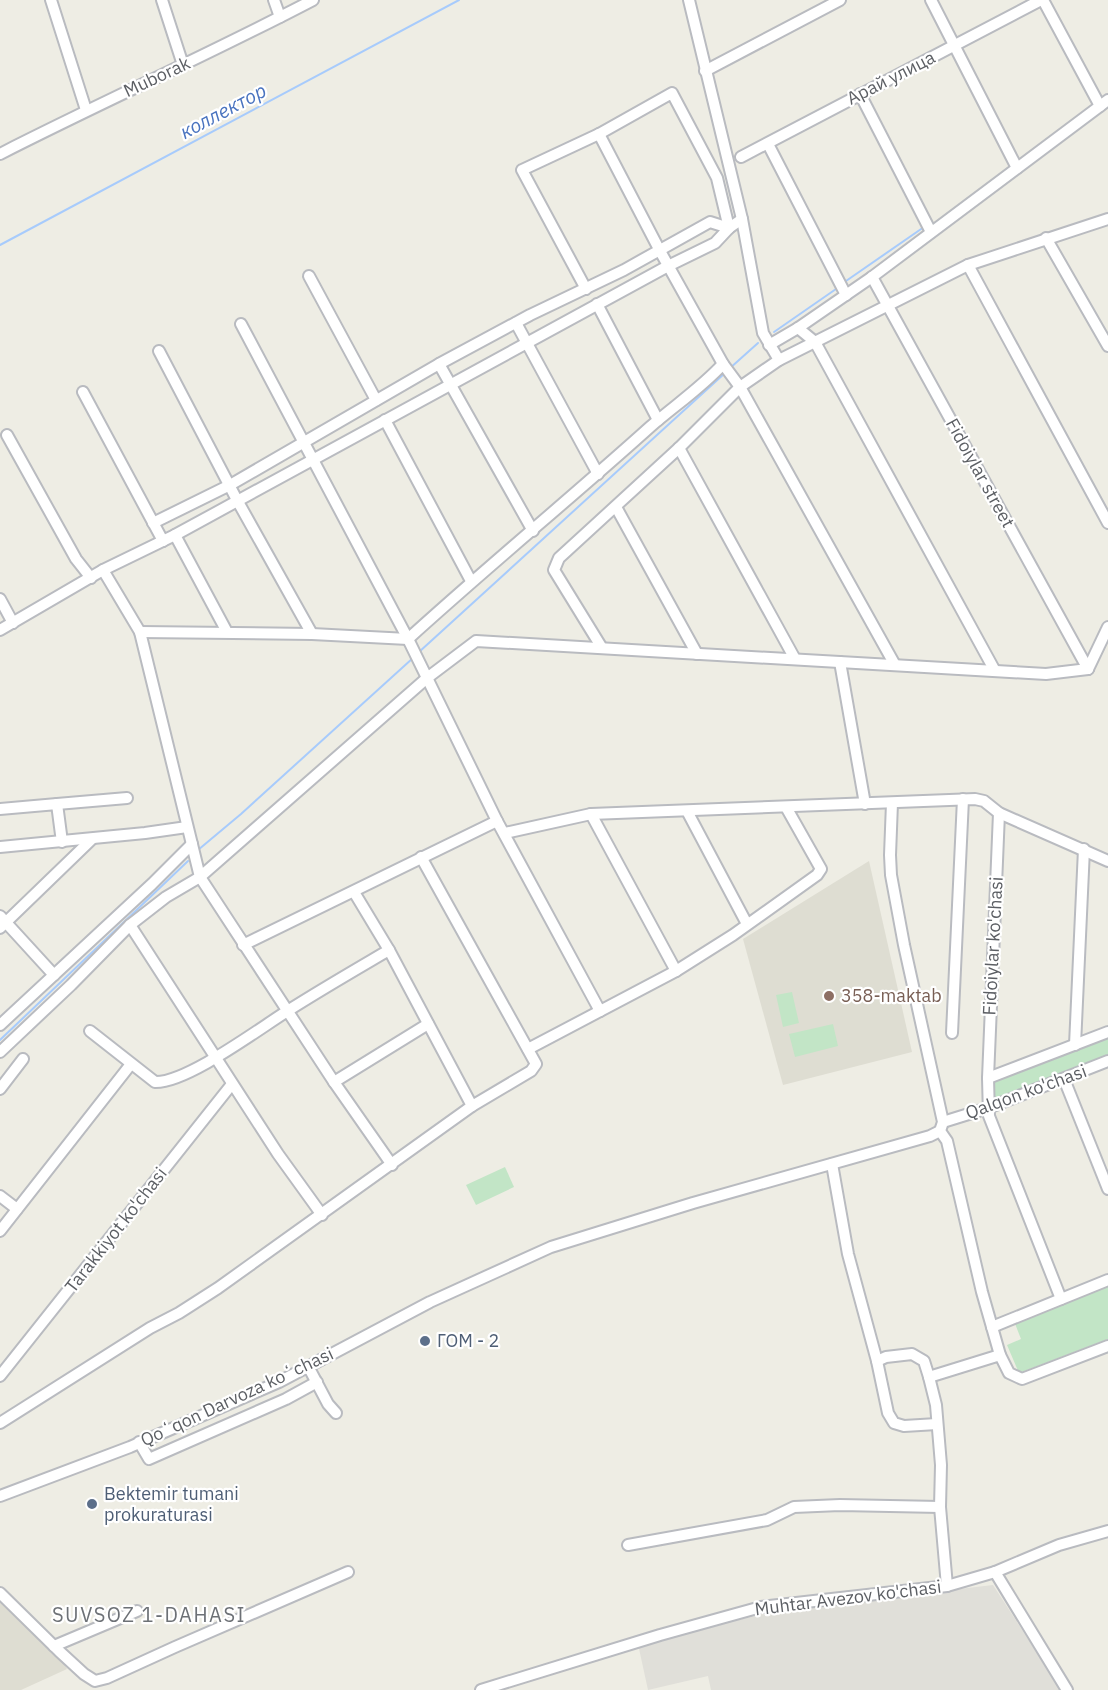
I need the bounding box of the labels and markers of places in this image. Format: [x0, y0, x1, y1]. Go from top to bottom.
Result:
place label: 358-maktab [841, 984, 942, 1007]
marker: 358-maktab [822, 989, 836, 1003]
place label: ГОМ - 2 [437, 1329, 499, 1352]
marker: ГОМ - 2 [418, 1334, 432, 1348]
place label: Bektemir tumani prokuraturasi [104, 1482, 239, 1526]
marker: Bektemir tumani prokuraturasi [85, 1497, 99, 1511]

